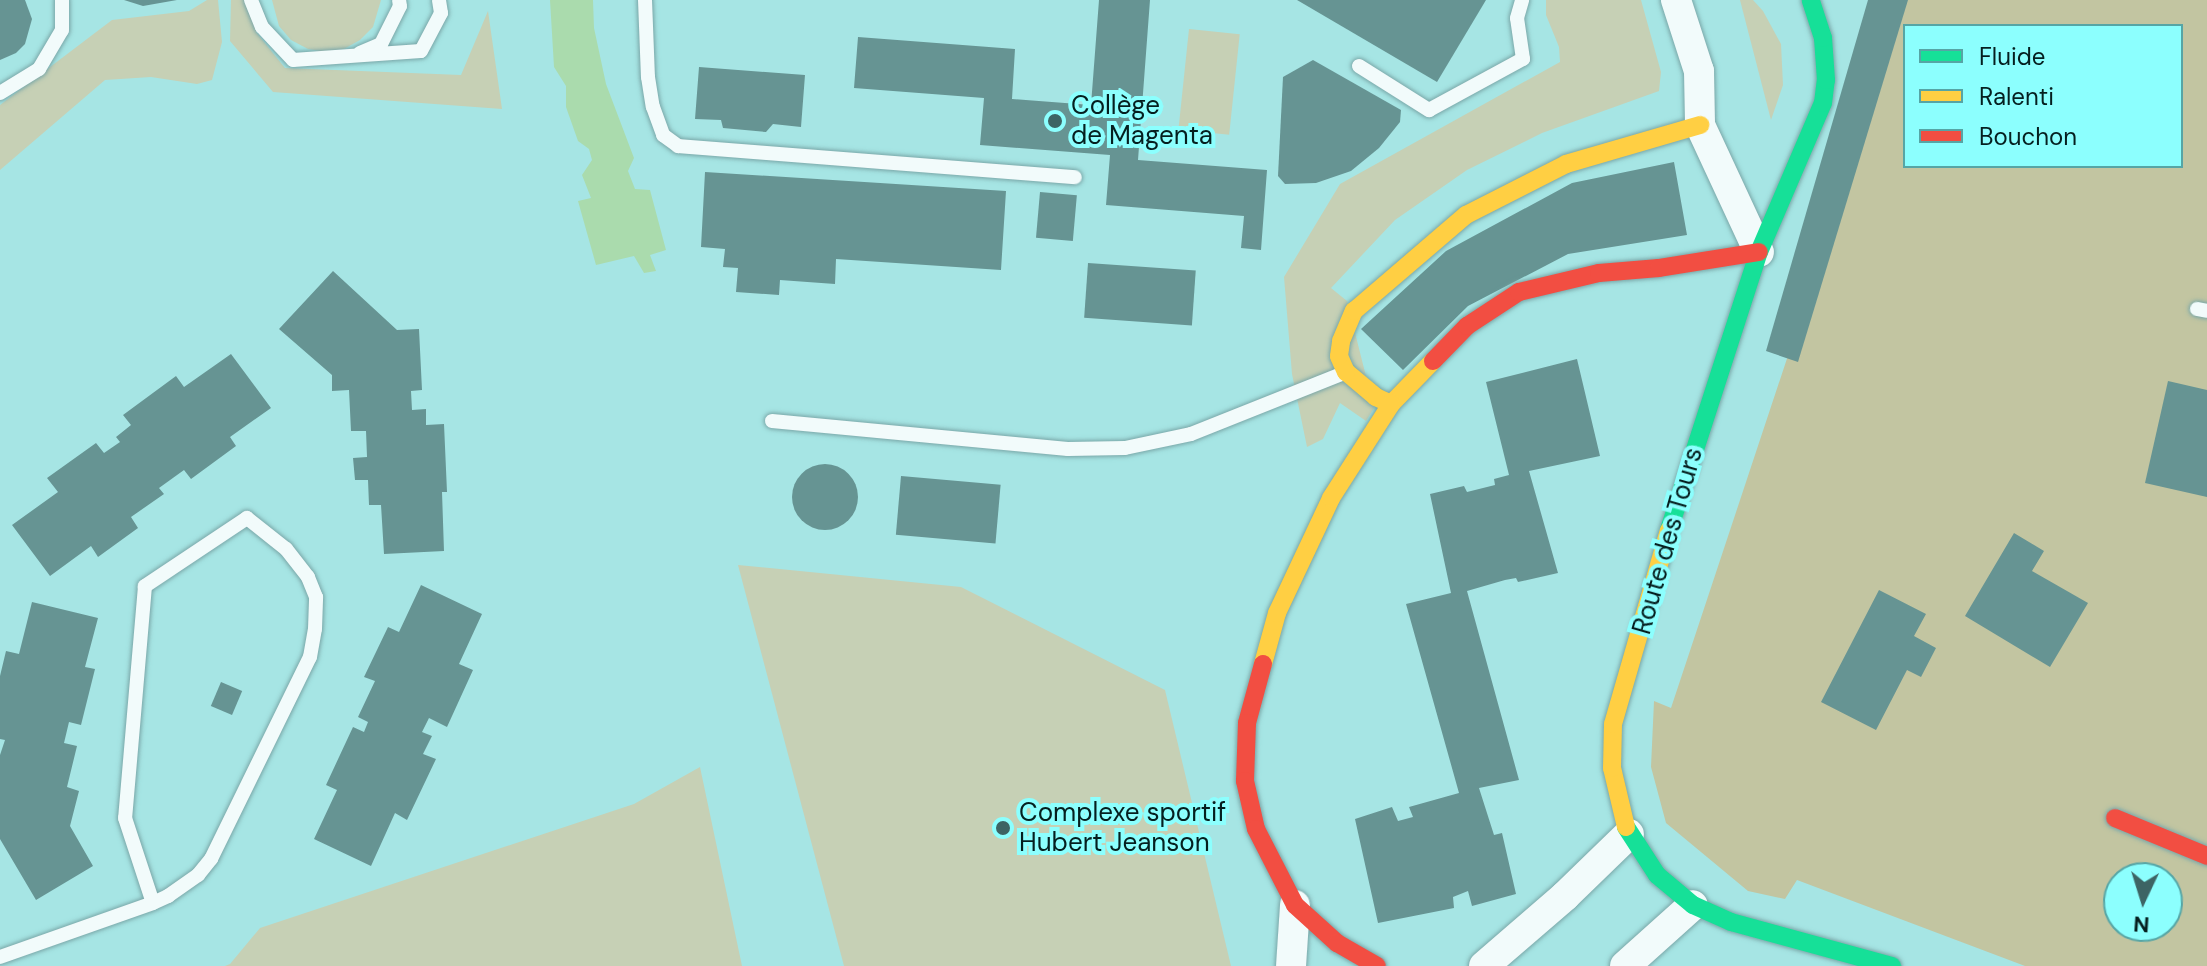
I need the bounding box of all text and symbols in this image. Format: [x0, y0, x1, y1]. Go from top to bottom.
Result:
legend [1903, 24, 2183, 168]
text: Fluide [1979, 41, 2045, 72]
text: Ralenti [1979, 81, 2054, 112]
place label: Collège de Magenta [1071, 90, 1213, 152]
marker: Collège de Magenta [1046, 112, 1064, 130]
text: Bouchon [1979, 121, 2077, 152]
street label: Route des Tours [1626, 444, 1710, 638]
place label: Complexe sportif Hubert Jeanson [1019, 797, 1226, 858]
marker: Complexe sportif Hubert Jeanson [994, 819, 1012, 837]
north arrow [2103, 862, 2183, 942]
text: N [2132, 909, 2150, 939]

